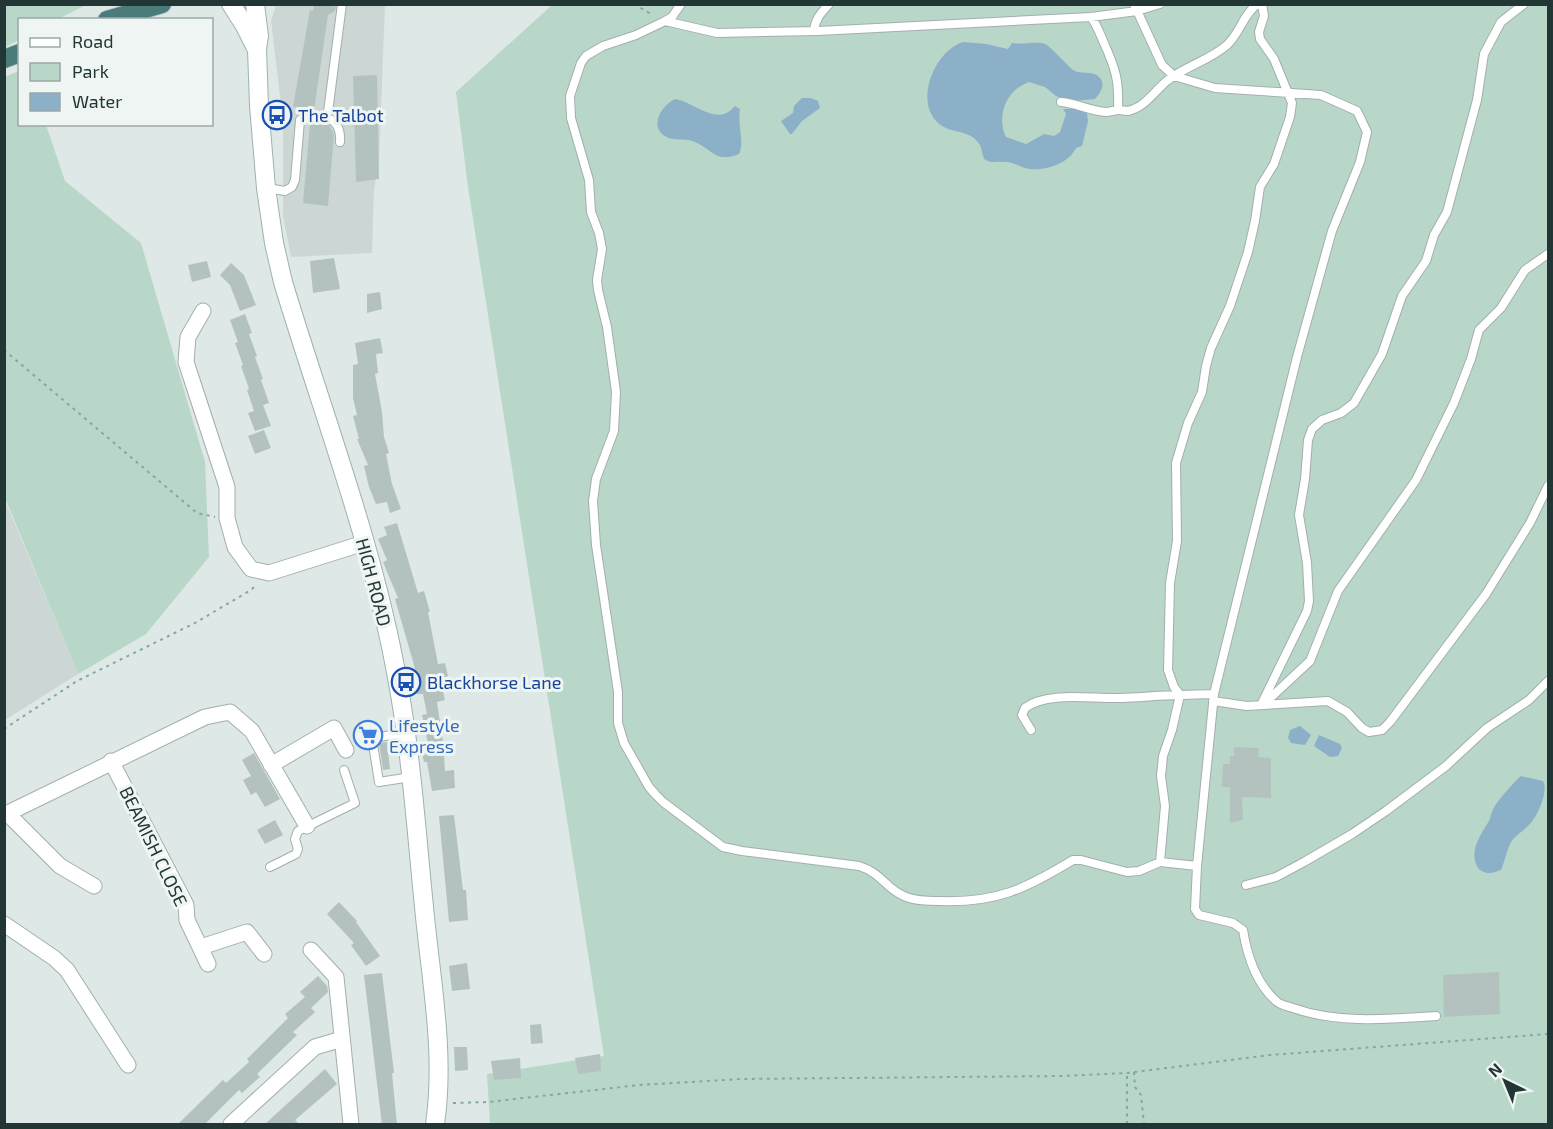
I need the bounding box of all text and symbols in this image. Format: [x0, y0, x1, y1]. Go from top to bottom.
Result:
legend [18, 18, 213, 126]
text: Road [72, 30, 113, 52]
text: Park [72, 60, 109, 82]
text: Water [72, 90, 122, 112]
bus stop icon: The Talbot [261, 99, 293, 131]
place label: The Talbot [298, 104, 384, 126]
street label: HIGH ROAD [352, 536, 396, 628]
bus stop icon: Blackhorse Lane [390, 666, 422, 698]
place label: Blackhorse Lane [427, 671, 561, 693]
place label: Lifestyle Express [389, 714, 460, 757]
supermarket icon: Lifestyle Express [352, 719, 384, 751]
street label: BEAMISH CLOSE [116, 783, 192, 909]
north arrow [1475, 1051, 1535, 1111]
text: N [1484, 1059, 1505, 1081]

